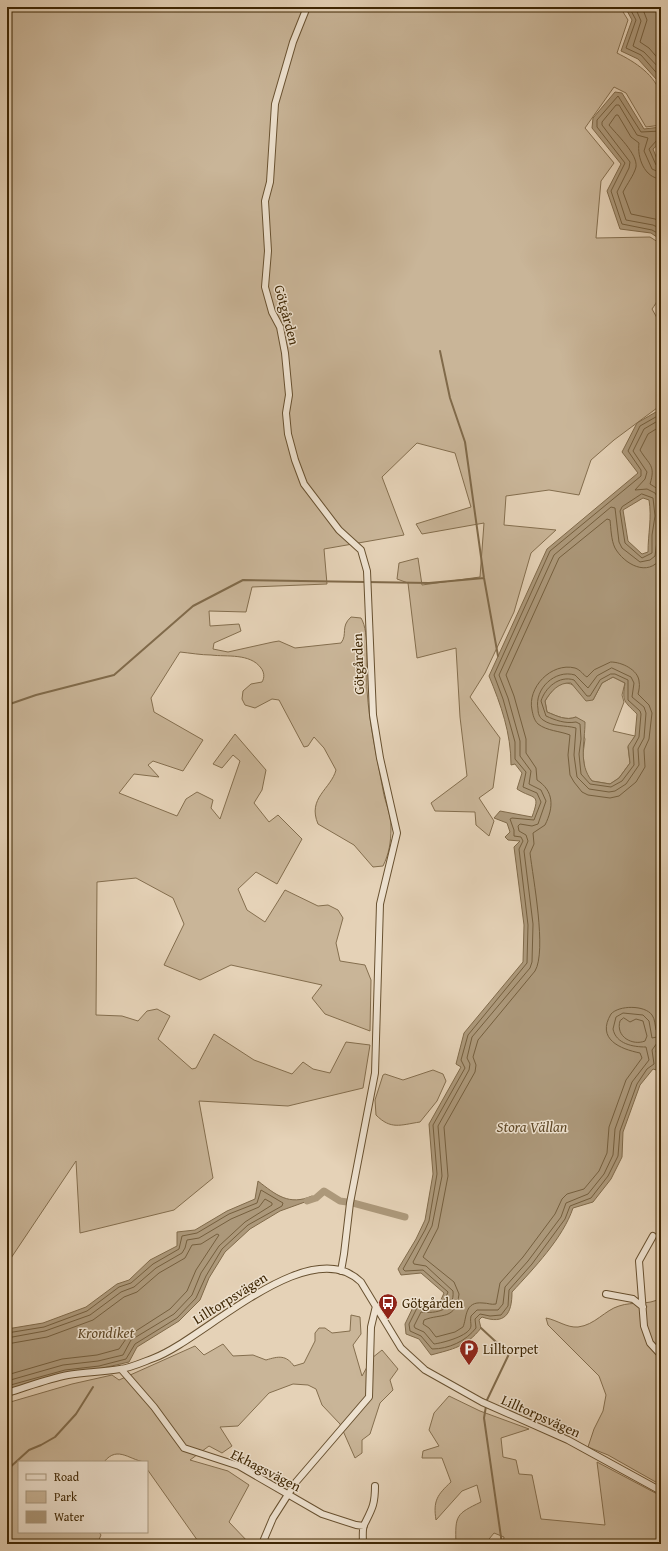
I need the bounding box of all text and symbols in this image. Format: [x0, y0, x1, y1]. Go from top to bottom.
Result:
street label: Götgården [269, 283, 305, 347]
street label: Götgården [347, 633, 369, 695]
water label: Stora Vällan [497, 1116, 568, 1137]
street label: Lilltorpsvägen [189, 1267, 271, 1329]
bus stop icon: Götgården [377, 1292, 399, 1320]
place label: Götgården [402, 1293, 464, 1313]
water label: Krondiket [77, 1322, 134, 1343]
parking icon: Lilltorpet [458, 1338, 480, 1366]
place label: Lilltorpet [483, 1339, 539, 1359]
street label: Lilltorpsvägen [498, 1390, 584, 1442]
street label: Ekhagsvägen [228, 1444, 305, 1496]
legend [18, 1461, 148, 1533]
text: Road [54, 1468, 80, 1485]
text: Park [54, 1488, 78, 1505]
text: Water [54, 1508, 84, 1525]

